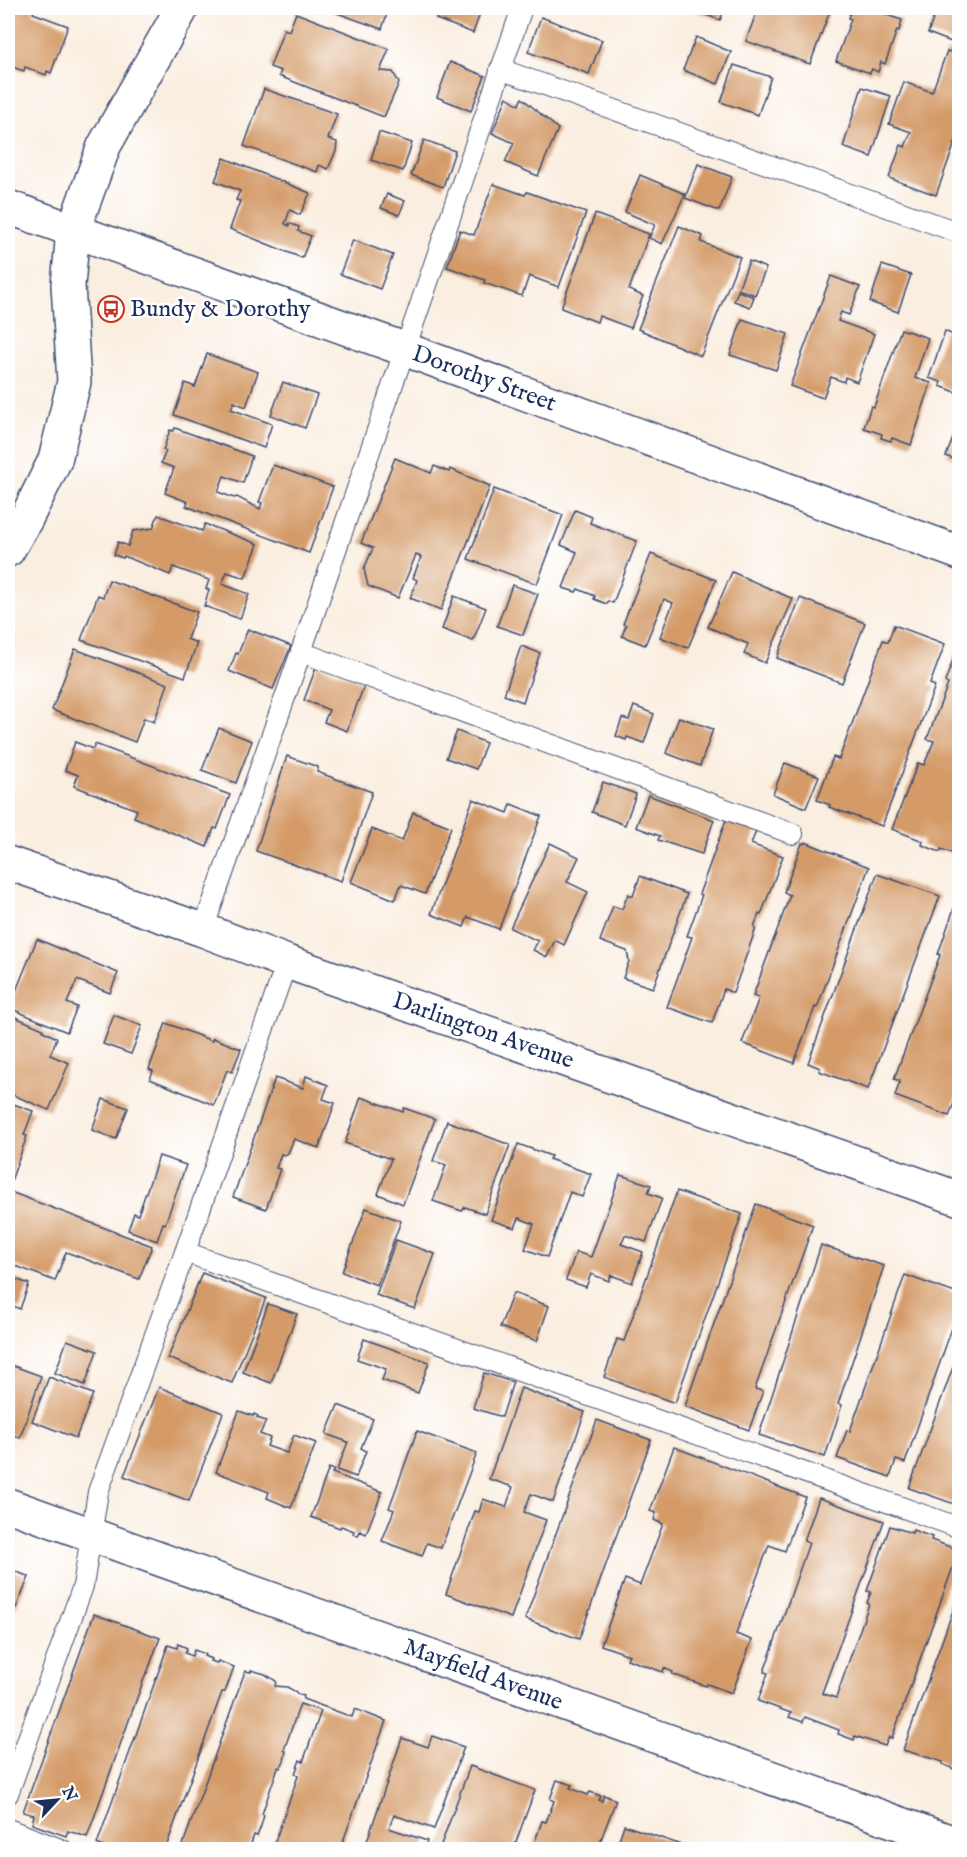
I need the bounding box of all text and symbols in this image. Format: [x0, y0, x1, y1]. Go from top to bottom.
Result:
bus stop icon: Bundy & Dorothy [96, 294, 126, 324]
place label: Bundy & Dorothy [130, 294, 311, 325]
street label: Dorothy Street [408, 339, 560, 419]
street label: Darlington Avenue [388, 985, 578, 1077]
street label: Mayfield Avenue [399, 1632, 567, 1718]
north arrow [27, 1770, 87, 1830]
text: N [56, 1783, 81, 1805]

